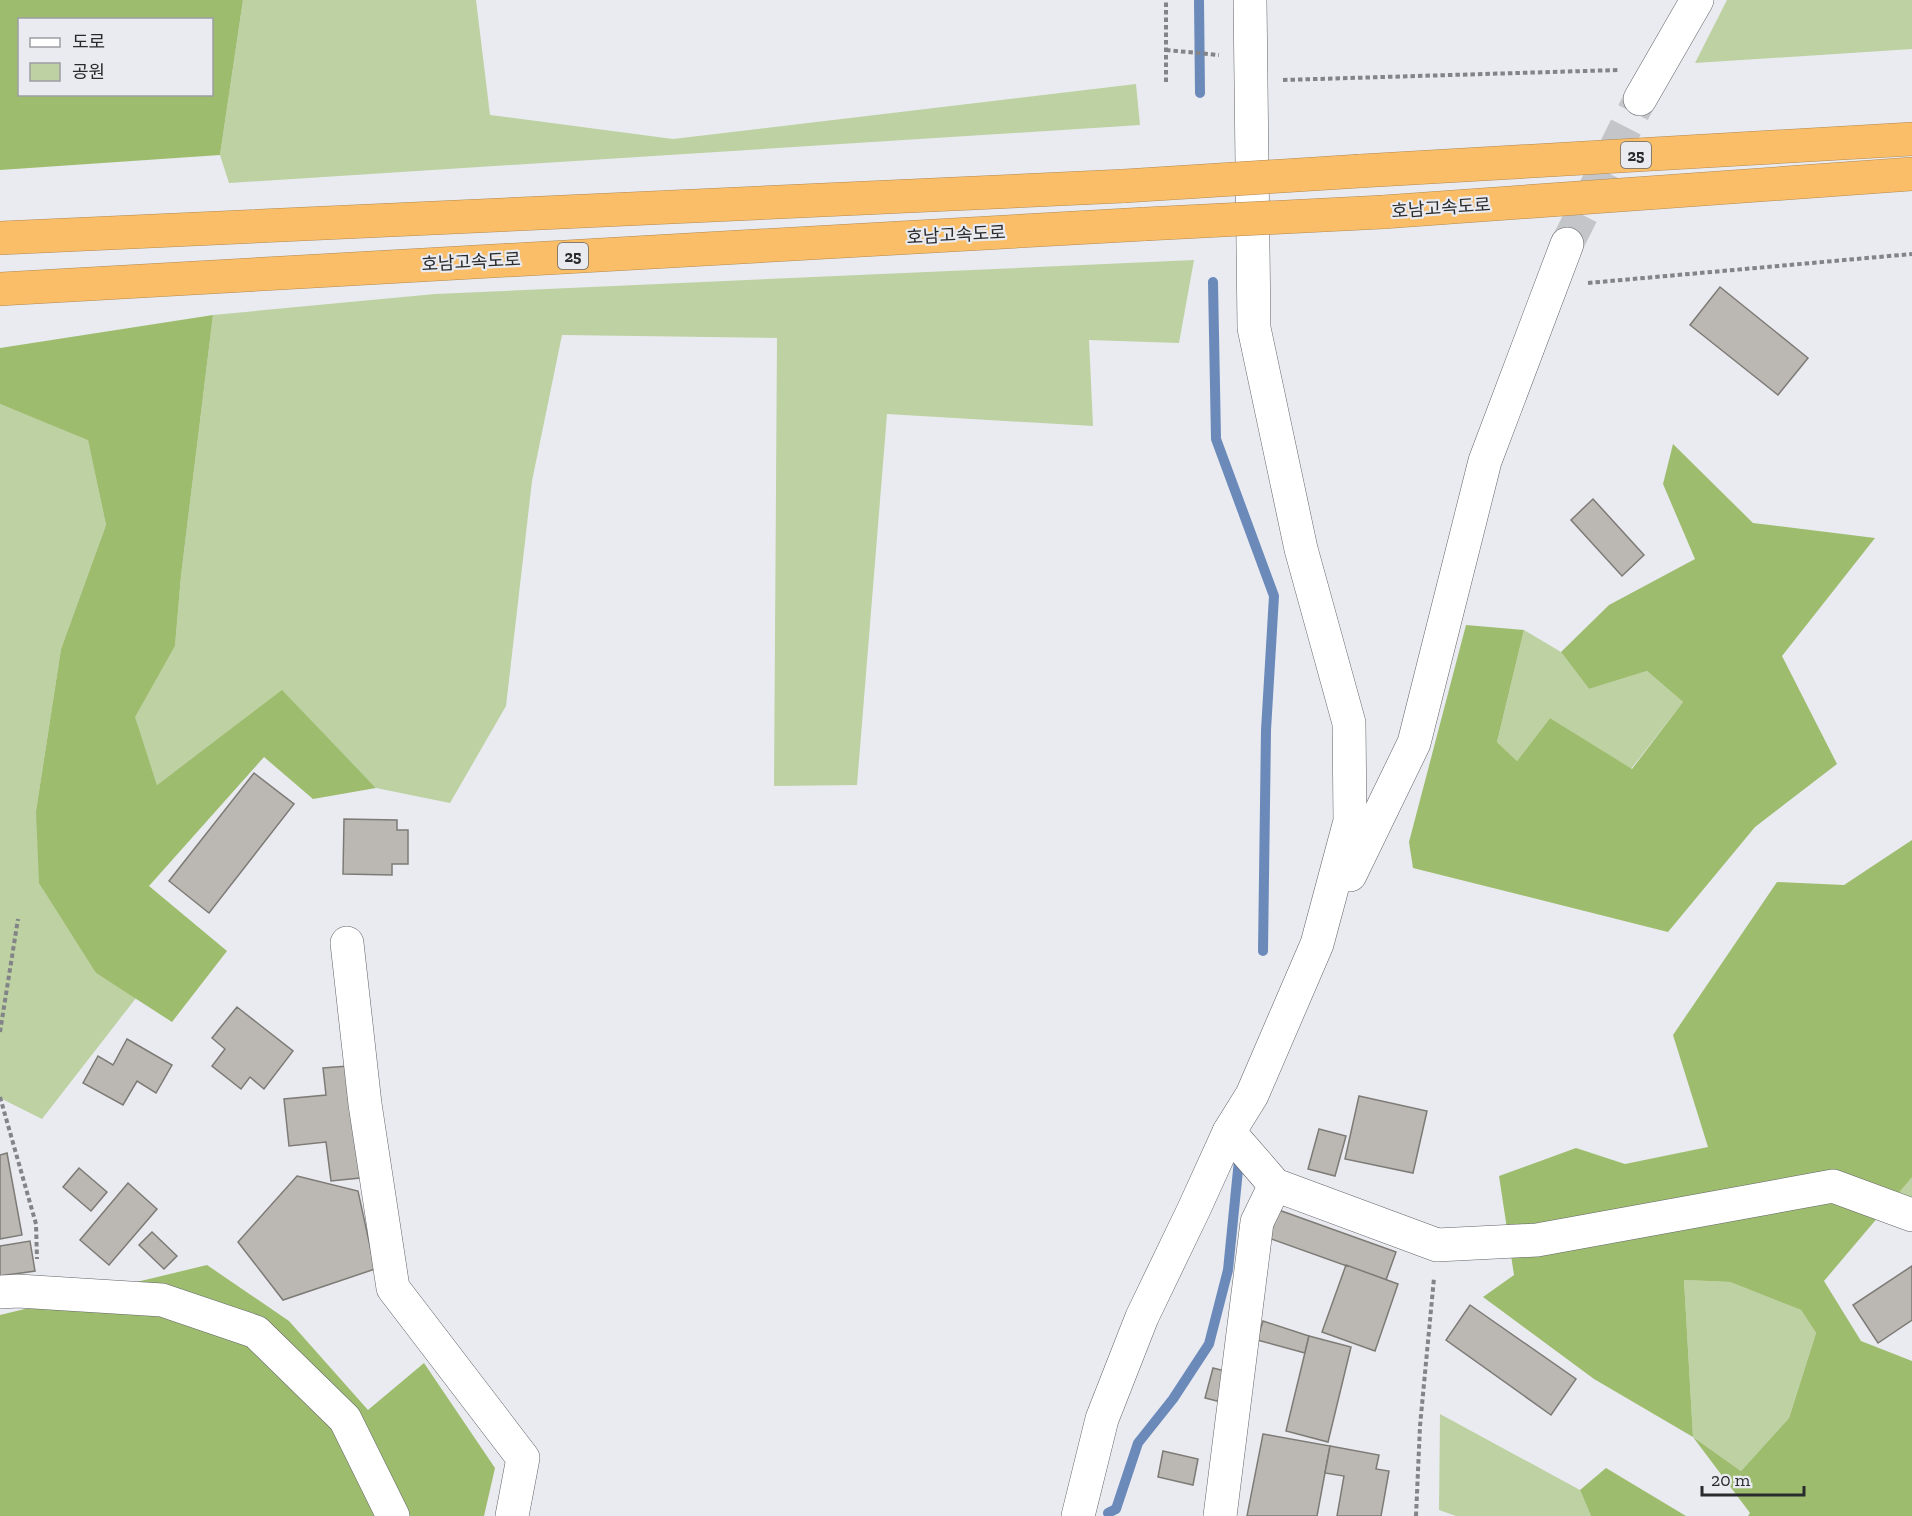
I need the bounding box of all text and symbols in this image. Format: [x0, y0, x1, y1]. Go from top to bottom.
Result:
legend [18, 18, 213, 96]
text: 도로 [72, 31, 105, 53]
text: 공원 [72, 61, 105, 83]
road number: 25 [1621, 142, 1651, 168]
street label: 호남고속도로 [1391, 194, 1491, 222]
street label: 호남고속도로 [906, 221, 1006, 249]
road number: 25 [558, 243, 588, 269]
street label: 호남고속도로 [421, 248, 521, 276]
scale bar [1702, 1459, 1804, 1497]
text: 20 m [1711, 1469, 1751, 1491]

